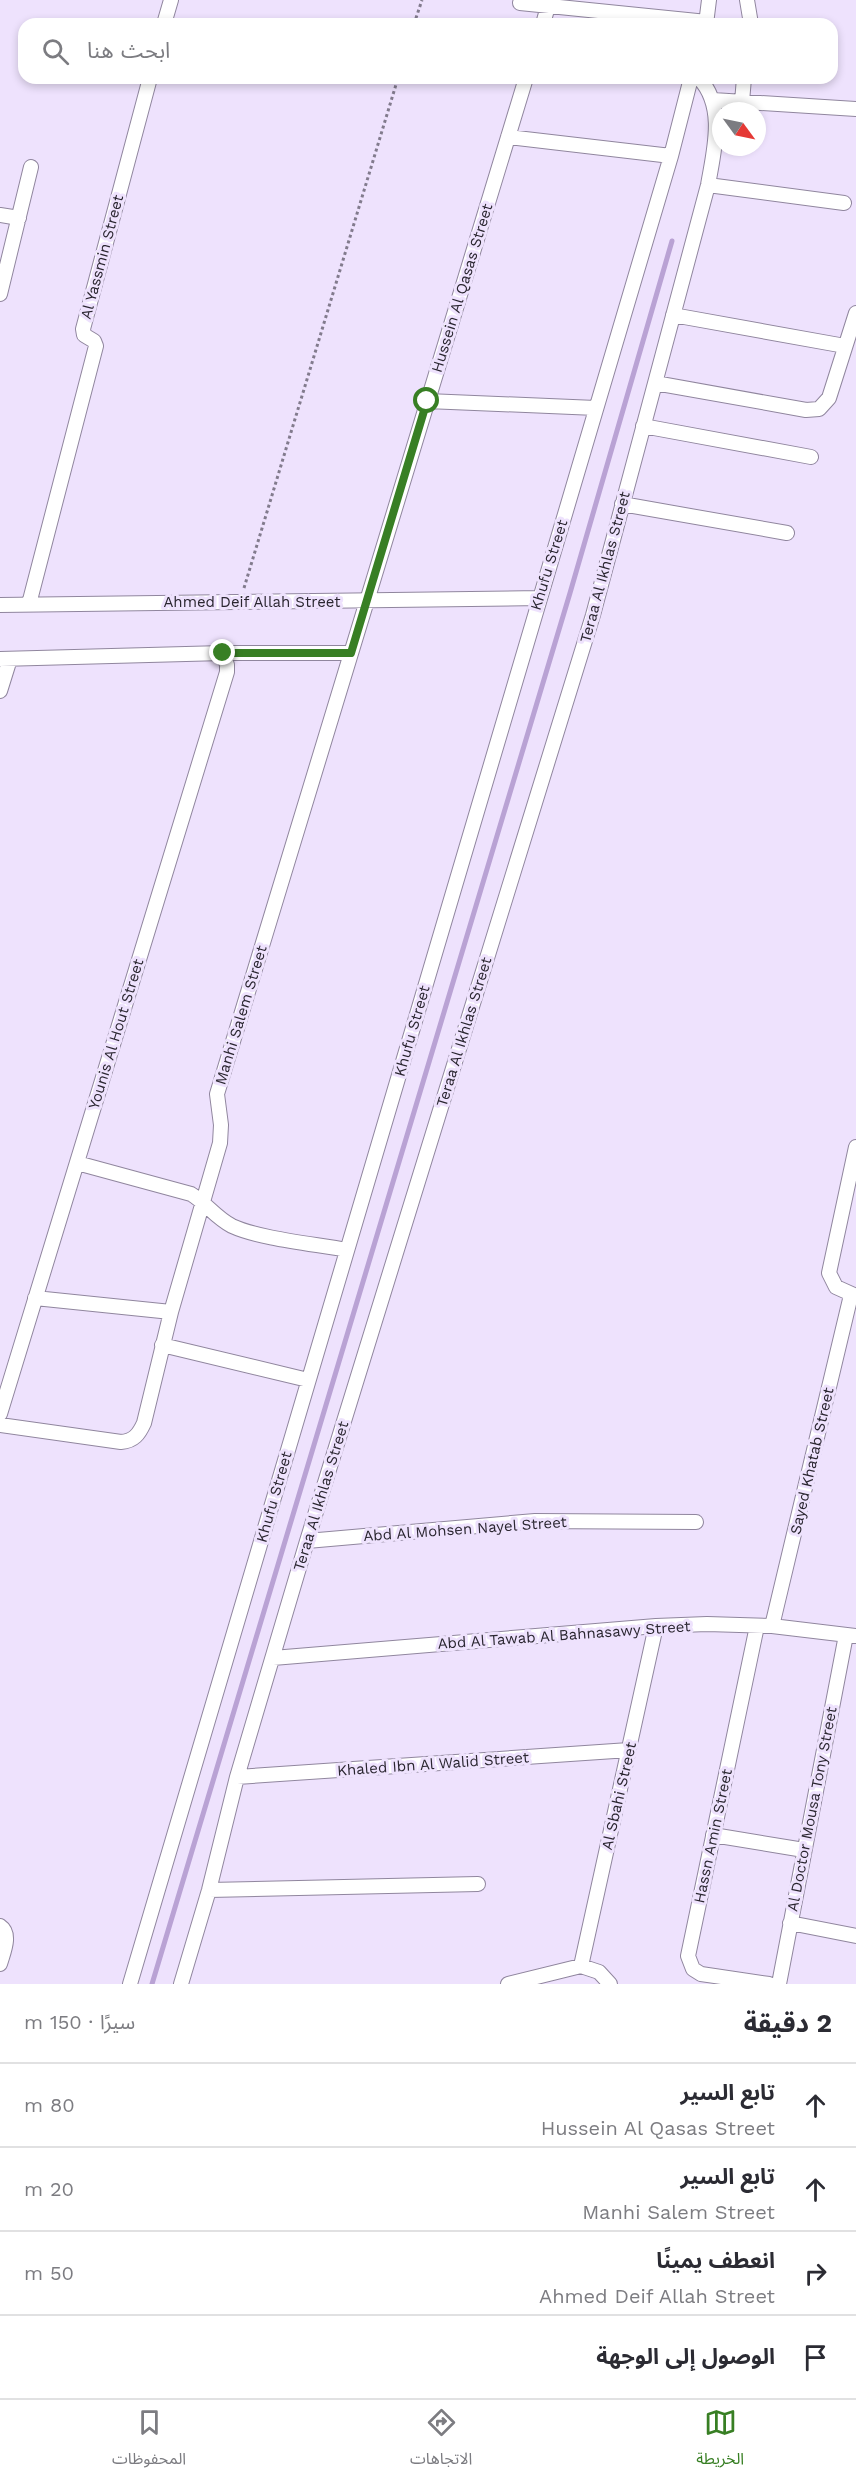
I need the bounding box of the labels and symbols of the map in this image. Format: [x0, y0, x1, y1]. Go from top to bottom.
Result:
north arrow [712, 102, 766, 156]
street label: Al Yassmin Street [77, 192, 127, 321]
street label: Hussein Al Qasas Street [428, 201, 497, 375]
route start [413, 387, 439, 413]
street label: Teraa Al Ikhlas Street [576, 489, 634, 644]
street label: Khufu Street [527, 517, 572, 612]
street label: Ahmed Deif Allah Street [163, 593, 341, 611]
route end [209, 639, 235, 665]
street label: Manhi Salem Street [211, 943, 271, 1087]
street label: Teraa Al Ikhlas Street [433, 954, 496, 1109]
street label: Younis Al Hout Street [85, 956, 148, 1111]
street label: Khufu Street [390, 983, 434, 1079]
street label: Sayed Khatab Street [786, 1385, 838, 1536]
street label: Teraa Al Ikhlas Street [290, 1418, 353, 1573]
street label: Khufu Street [252, 1449, 296, 1545]
street label: Abd Al Mohsen Nayel Street [363, 1513, 568, 1545]
street label: Abd Al Tawab Al Bahnasawy Street [437, 1617, 692, 1653]
street label: Al Doctor Mousa Tony Street [783, 1704, 841, 1913]
street label: Al Sbahi Street [598, 1740, 640, 1852]
street label: Khaled Ibn Al Walid Street [336, 1748, 530, 1780]
street label: Hassn Amin Street [690, 1767, 736, 1905]

